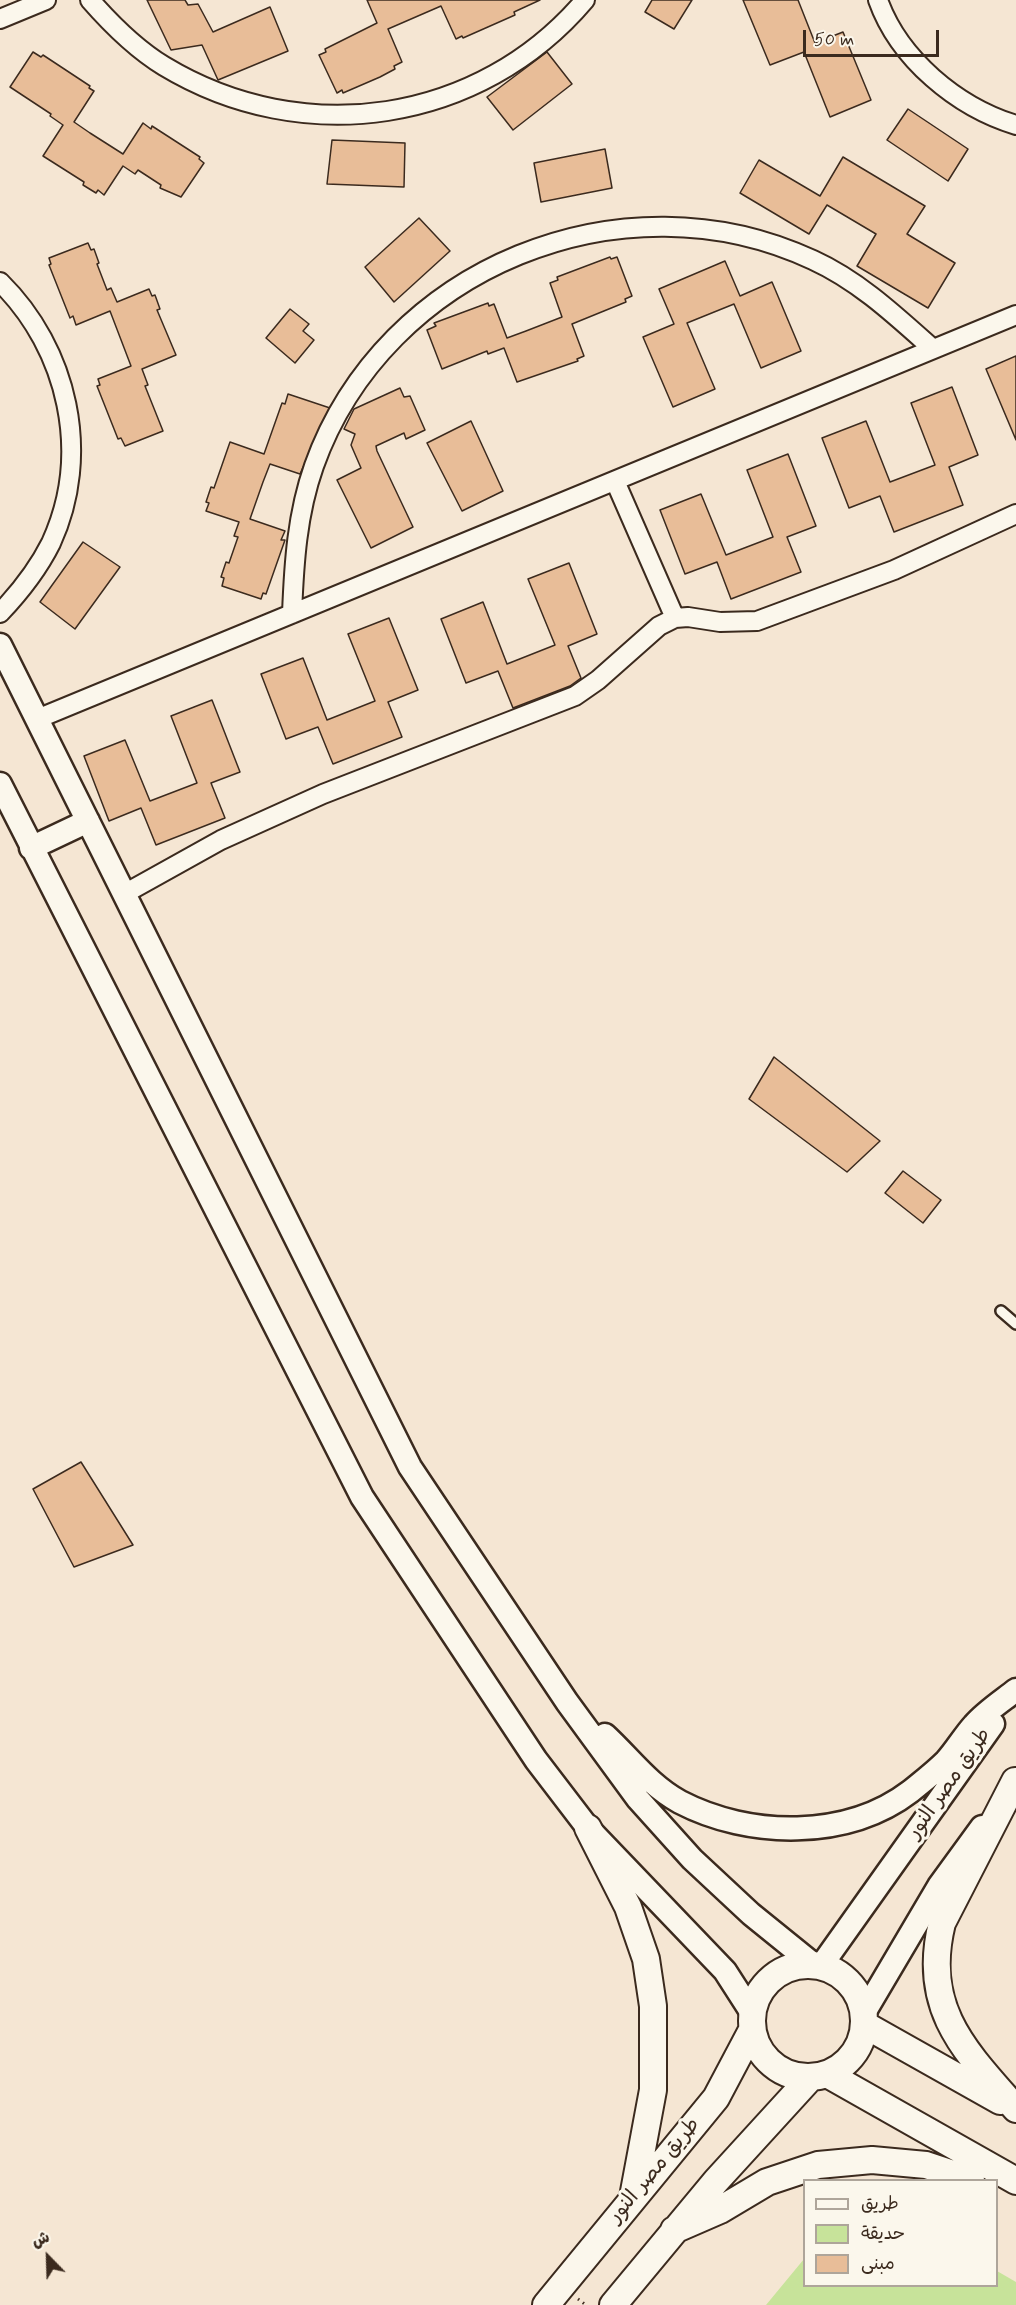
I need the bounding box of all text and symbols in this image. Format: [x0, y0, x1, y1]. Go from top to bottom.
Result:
scale bar [806, 18, 942, 56]
text: 50 m [814, 28, 854, 52]
street label: طريق مصر النور [903, 1724, 997, 1844]
street label: طريق مصر النور [604, 2113, 706, 2229]
legend [803, 2179, 998, 2287]
text: طريق [861, 2192, 899, 2216]
text: حديقة [861, 2222, 905, 2246]
north arrow [18, 2227, 78, 2287]
text: ش [29, 2227, 53, 2253]
text: مبنى [861, 2252, 895, 2276]

